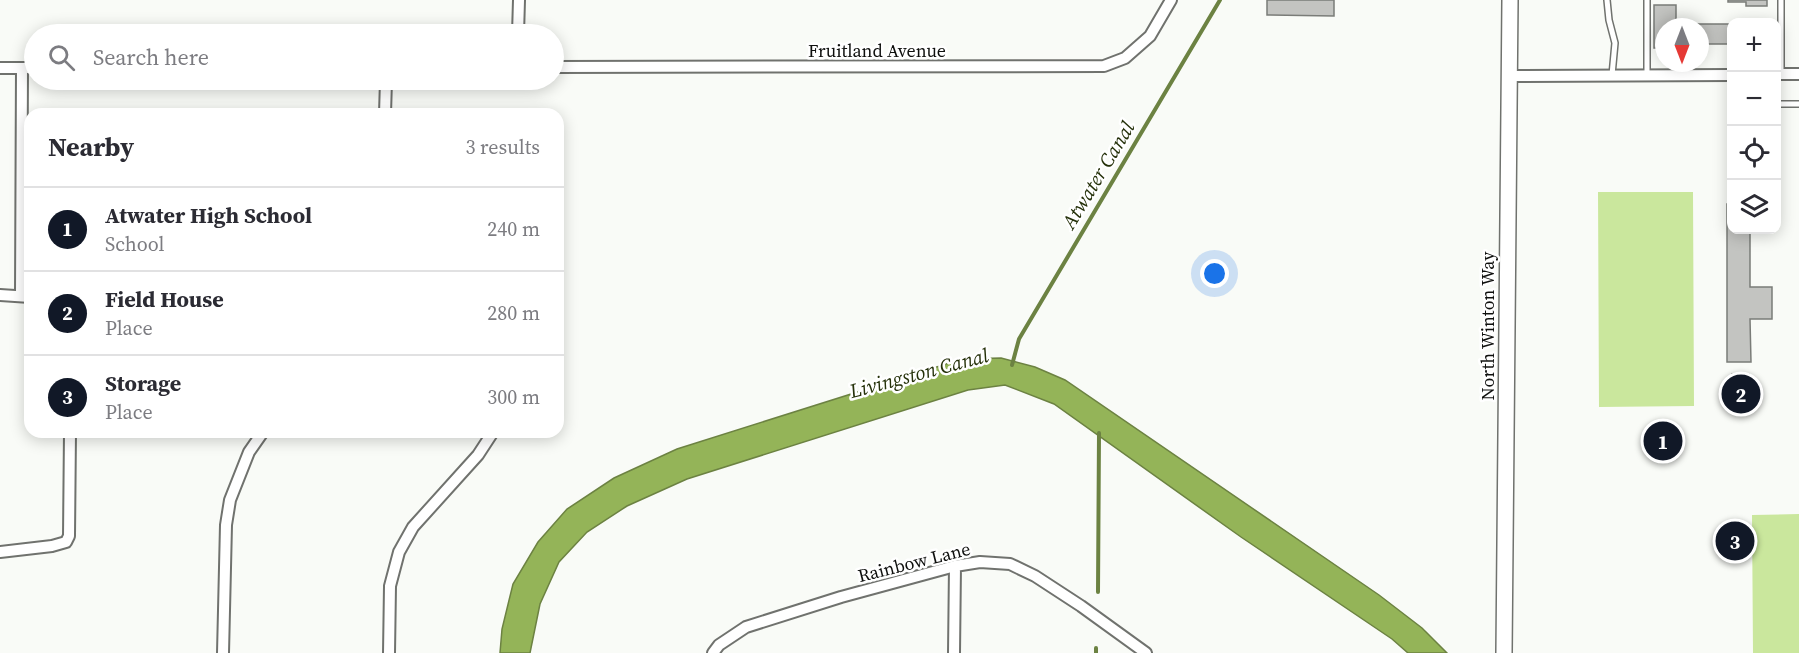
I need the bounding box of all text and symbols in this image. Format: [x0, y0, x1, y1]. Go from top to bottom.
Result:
north arrow [1655, 18, 1709, 72]
map controls [1727, 18, 1781, 234]
button: + [1727, 18, 1781, 72]
search box [24, 24, 564, 90]
street label: Fruitland Avenue [808, 38, 946, 63]
icon: search [45, 41, 78, 74]
text: Search here [93, 42, 209, 72]
button: − [1727, 72, 1781, 126]
water label: Atwater Canal [1054, 116, 1141, 235]
button: locate [1727, 126, 1781, 180]
text: Nearby [48, 129, 134, 165]
text: 3 results [465, 133, 540, 161]
button: layers [1727, 180, 1781, 234]
text: Atwater High School [105, 200, 312, 230]
text: 1 [62, 215, 73, 243]
text: 240 m [487, 215, 540, 243]
text: School [105, 230, 165, 258]
street label: North Winton Way [1475, 251, 1500, 400]
your location [1200, 259, 1229, 288]
text: Field House [105, 284, 224, 314]
text: 2 [62, 299, 73, 327]
text: 280 m [487, 299, 540, 327]
text: Place [105, 314, 153, 342]
water label: Livingston Canal [845, 341, 992, 405]
text: Storage [105, 368, 181, 398]
pin: 2 [1722, 372, 1760, 416]
text: 3 [62, 383, 73, 411]
text: 300 m [487, 383, 540, 411]
text: Place [105, 398, 153, 426]
pin: 1 [1644, 418, 1682, 464]
pin: 3 [1716, 518, 1754, 564]
street label: Rainbow Lane [855, 536, 973, 588]

